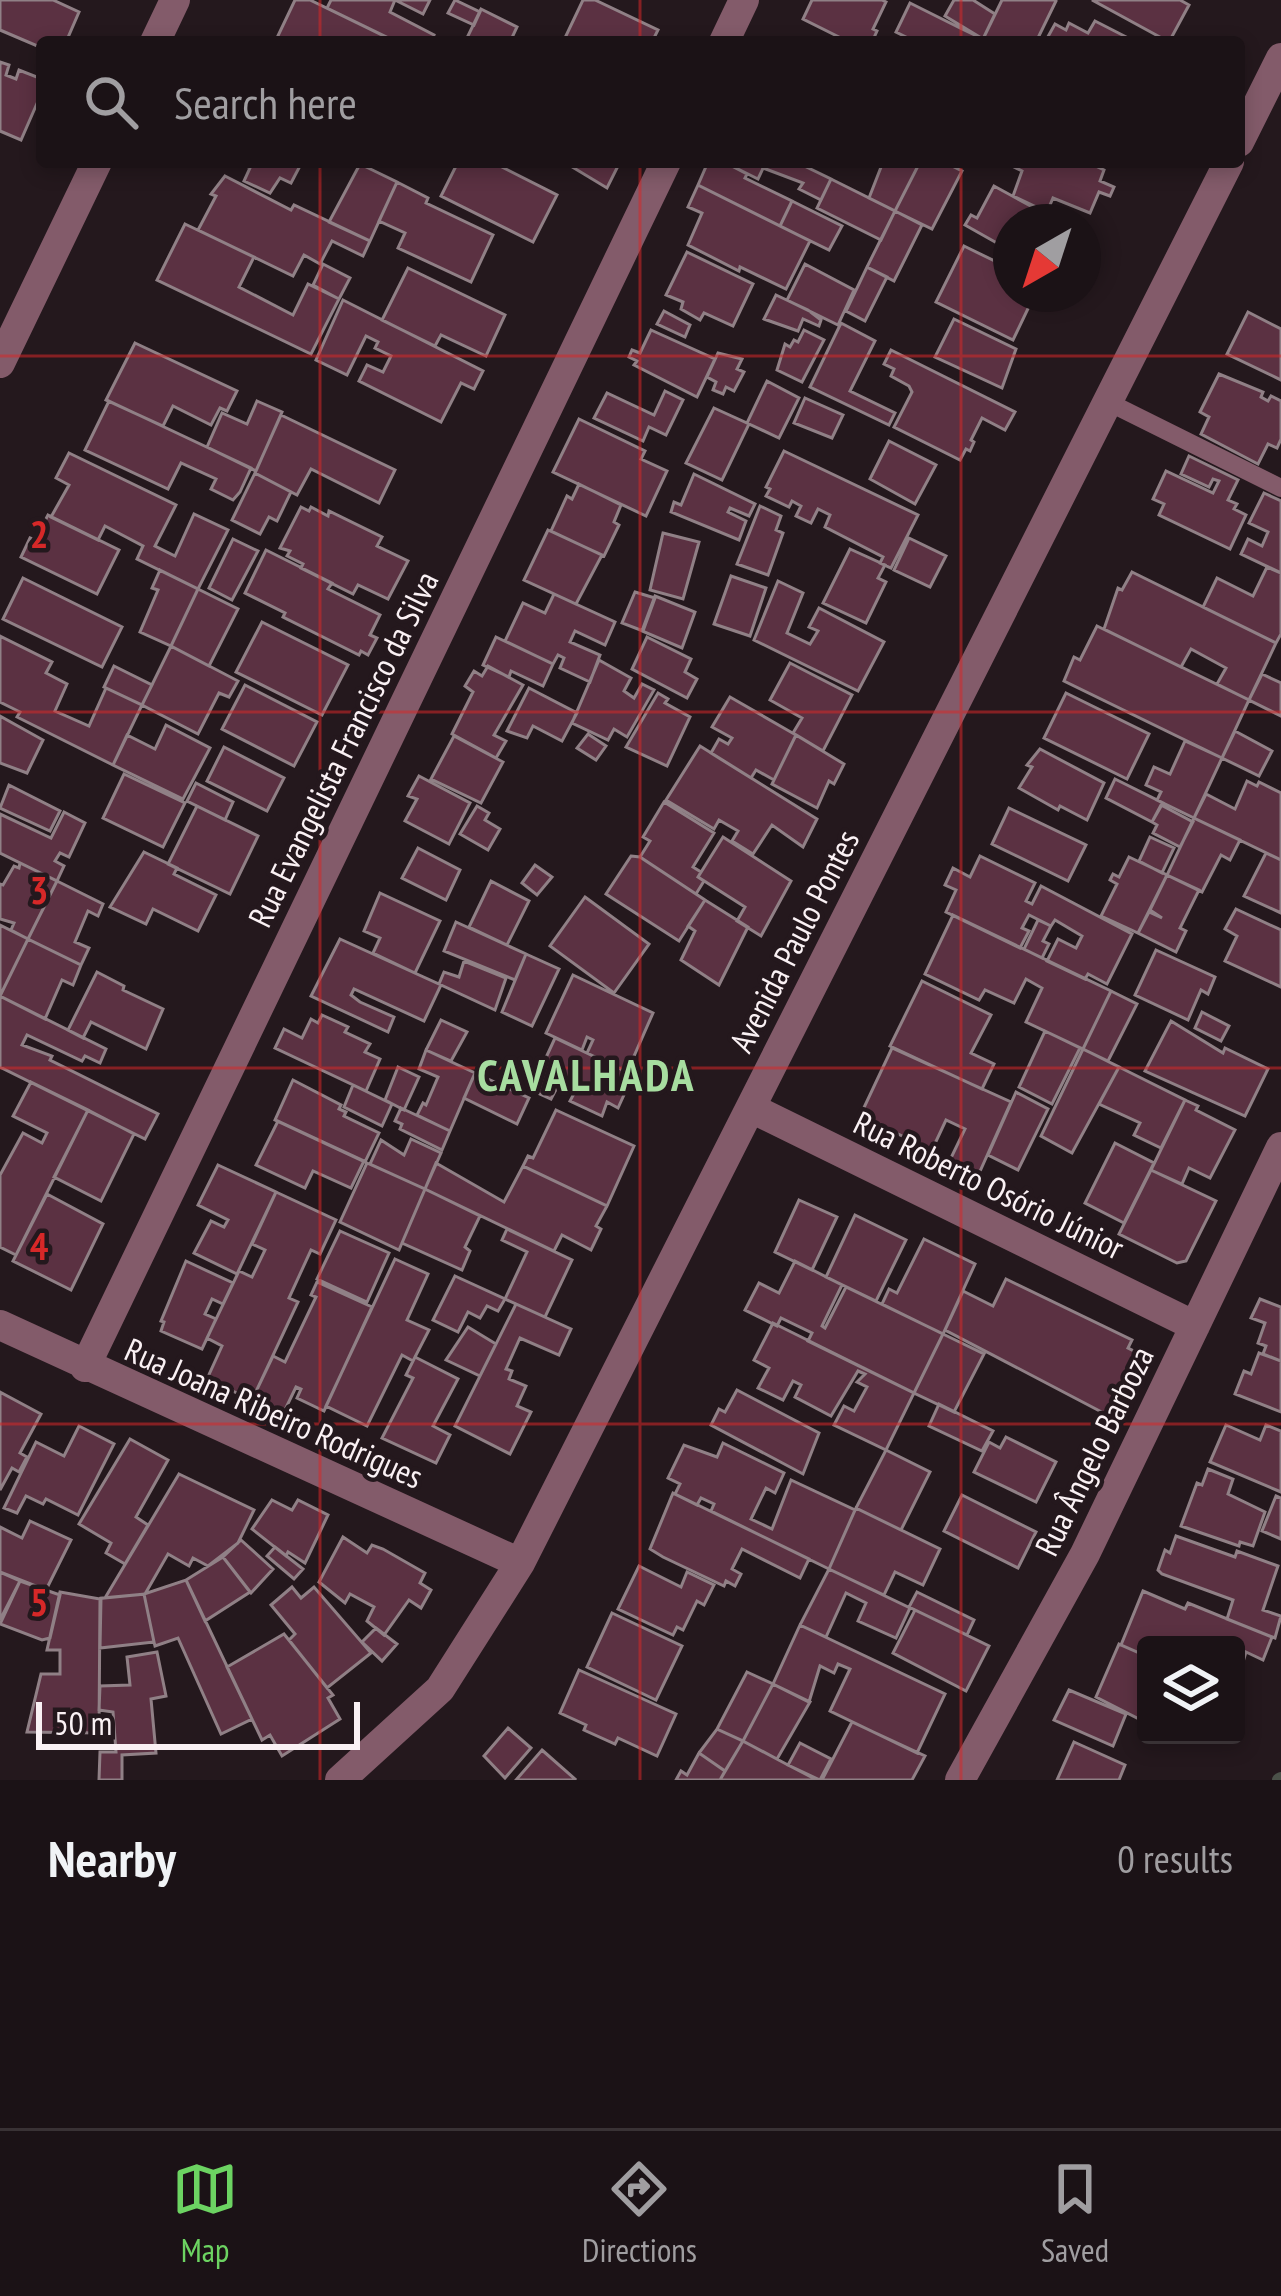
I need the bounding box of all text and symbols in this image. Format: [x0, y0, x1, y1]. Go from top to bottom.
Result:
search box [36, 36, 1245, 168]
icon: search [78, 69, 144, 135]
text: Search here [174, 73, 357, 131]
north arrow [993, 204, 1101, 312]
text: 2 [30, 508, 48, 559]
street label: Rua Evangelista Francisco da Silva [238, 564, 447, 934]
street label: Avenida Paulo Pontes [719, 822, 868, 1059]
text: 3 [30, 864, 48, 915]
district label: CAVALHADA [477, 1045, 697, 1103]
street label: Rua Roberto Osório Júnior [847, 1101, 1131, 1269]
text: 4 [30, 1220, 49, 1271]
street label: Rua Joana Ribeiro Rodrigues [119, 1328, 430, 1498]
street label: Rua Ângelo Barboza [1024, 1339, 1163, 1562]
text: 5 [30, 1576, 48, 1627]
map controls [1137, 1636, 1245, 1744]
button: layers [1137, 1636, 1245, 1744]
scale bar [36, 1696, 360, 1749]
text: 50 m [54, 1701, 112, 1744]
text: Nearby [48, 1825, 176, 1891]
text: 0 results [1117, 1833, 1233, 1884]
tab: Map [172, 2156, 238, 2271]
tab: Directions [582, 2156, 697, 2271]
tab: Saved [1041, 2156, 1109, 2271]

